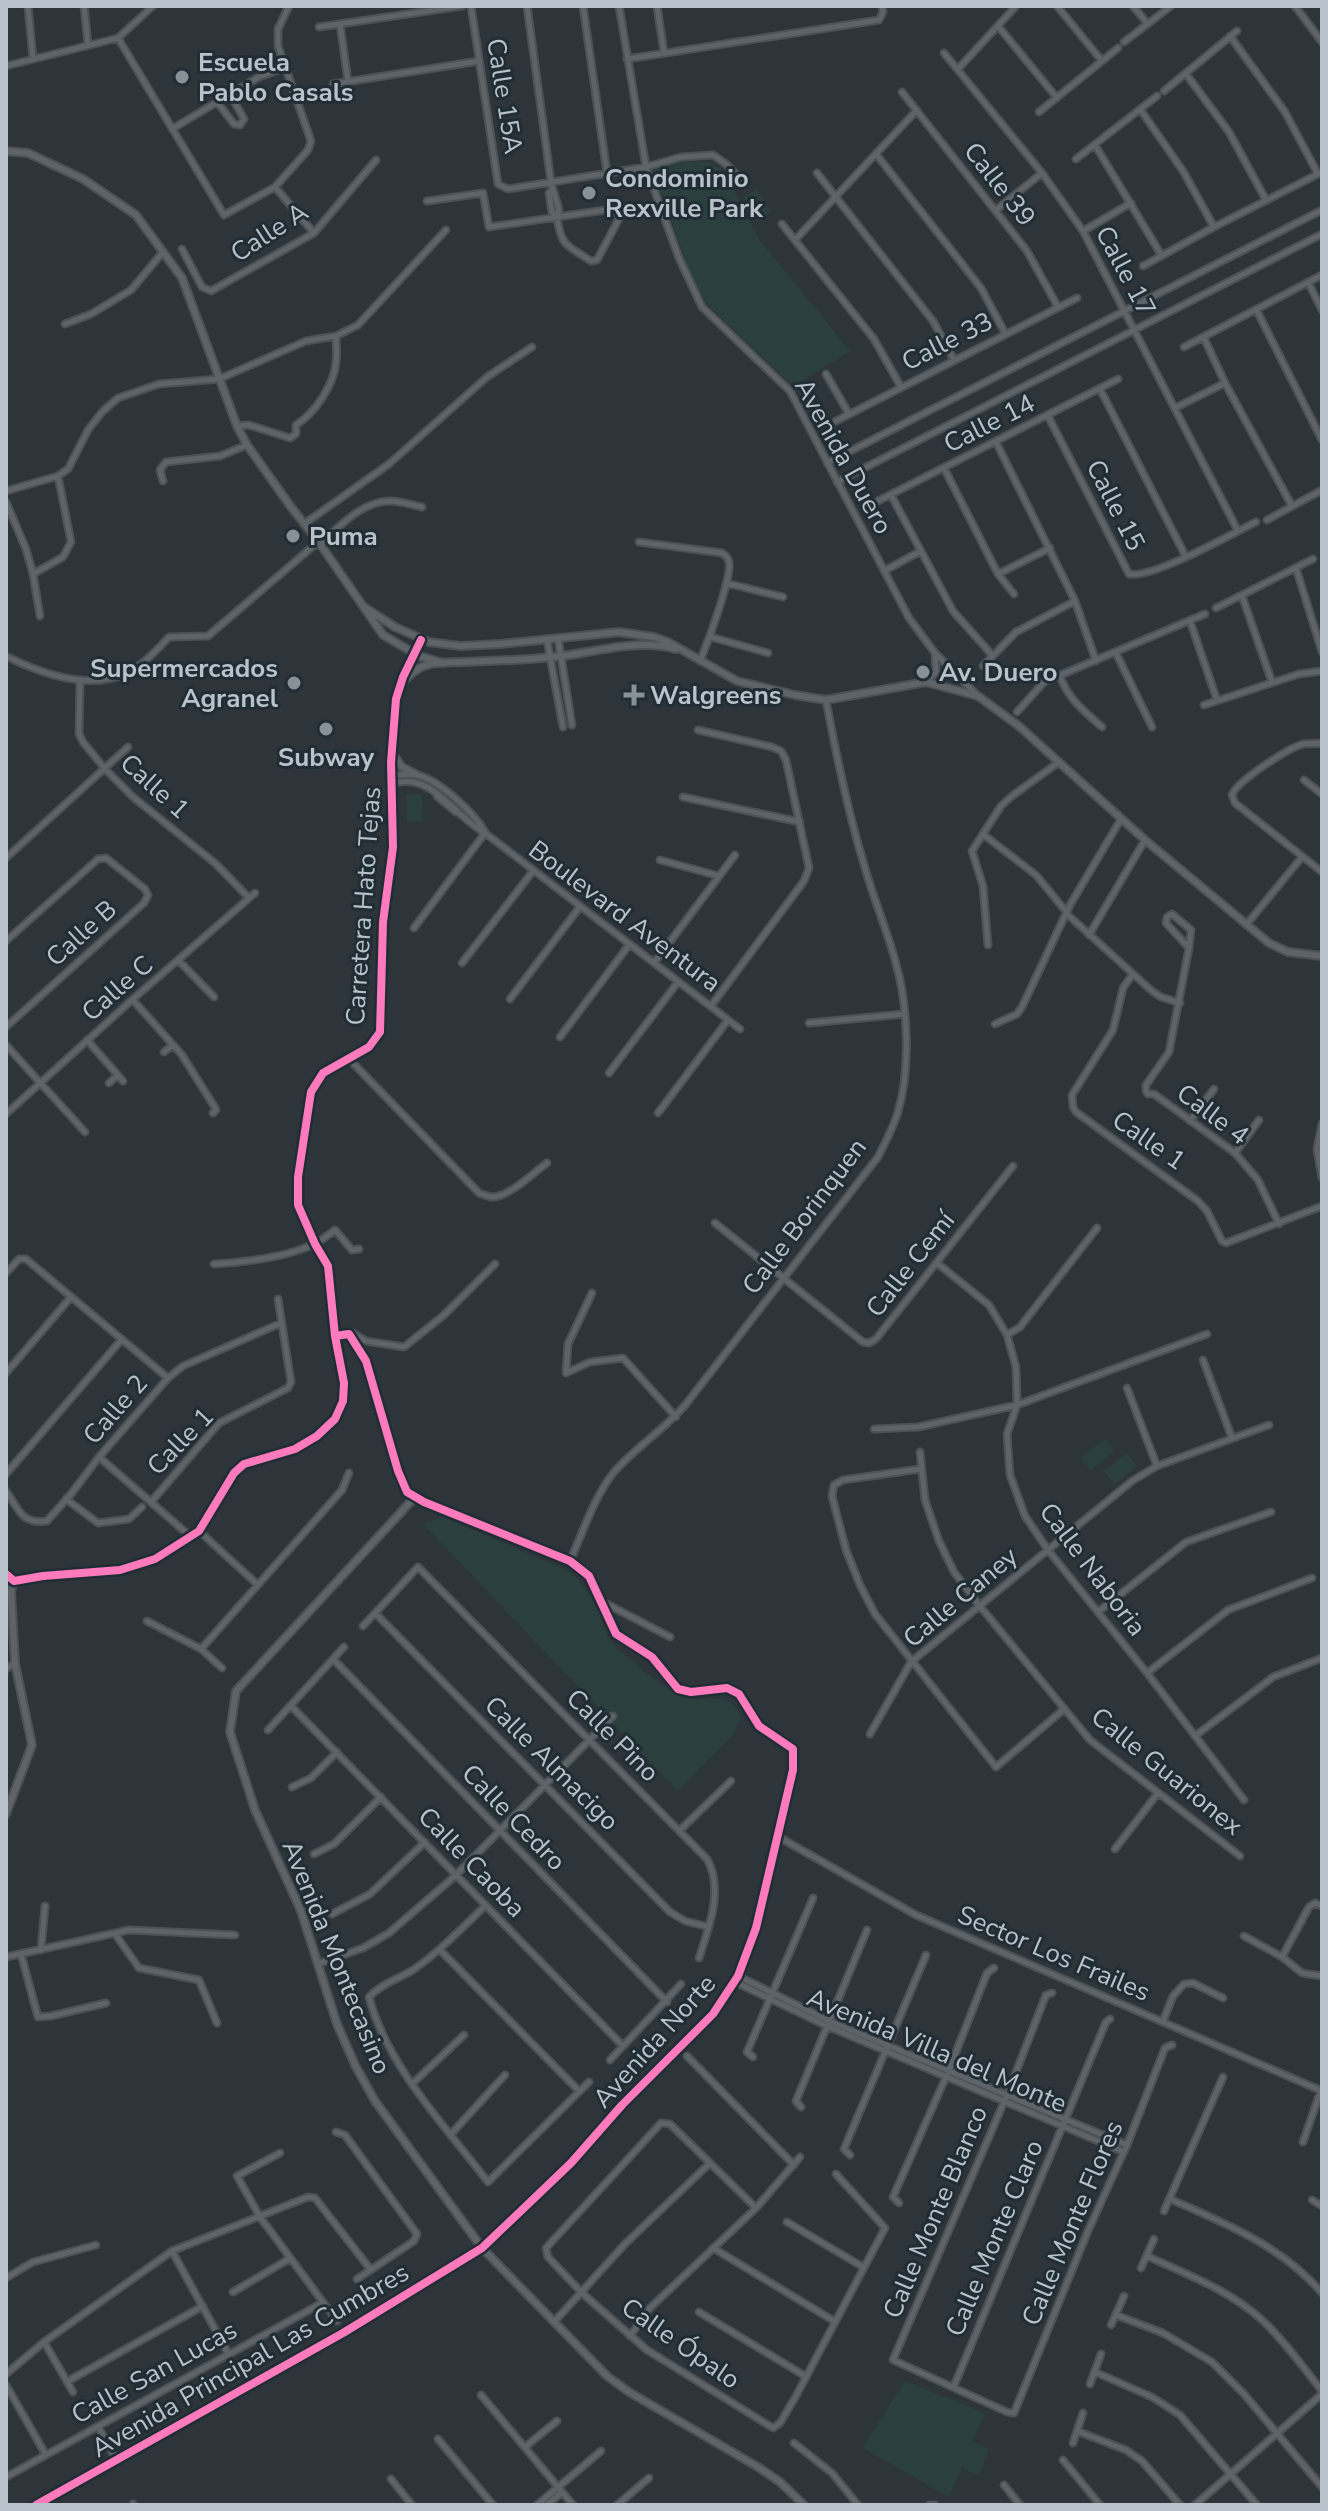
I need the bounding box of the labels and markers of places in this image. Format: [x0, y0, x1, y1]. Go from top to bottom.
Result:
place label: Escuela Pablo Casals [198, 45, 354, 110]
marker: Escuela Pablo Casals [173, 68, 191, 86]
place label: Condominio Rexville Park [605, 161, 764, 226]
marker: Condominio Rexville Park [580, 184, 598, 202]
place label: Puma [309, 519, 378, 554]
marker: Puma [284, 527, 302, 545]
place label: Supermercados Agranel [90, 651, 279, 716]
place label: Av. Duero [939, 655, 1057, 690]
marker: Av. Duero [914, 663, 932, 681]
marker: Supermercados Agranel [285, 674, 303, 692]
place label: Walgreens [650, 678, 782, 713]
marker: Walgreens [625, 686, 643, 704]
marker: Subway [317, 720, 335, 738]
place label: Subway [278, 740, 375, 775]

